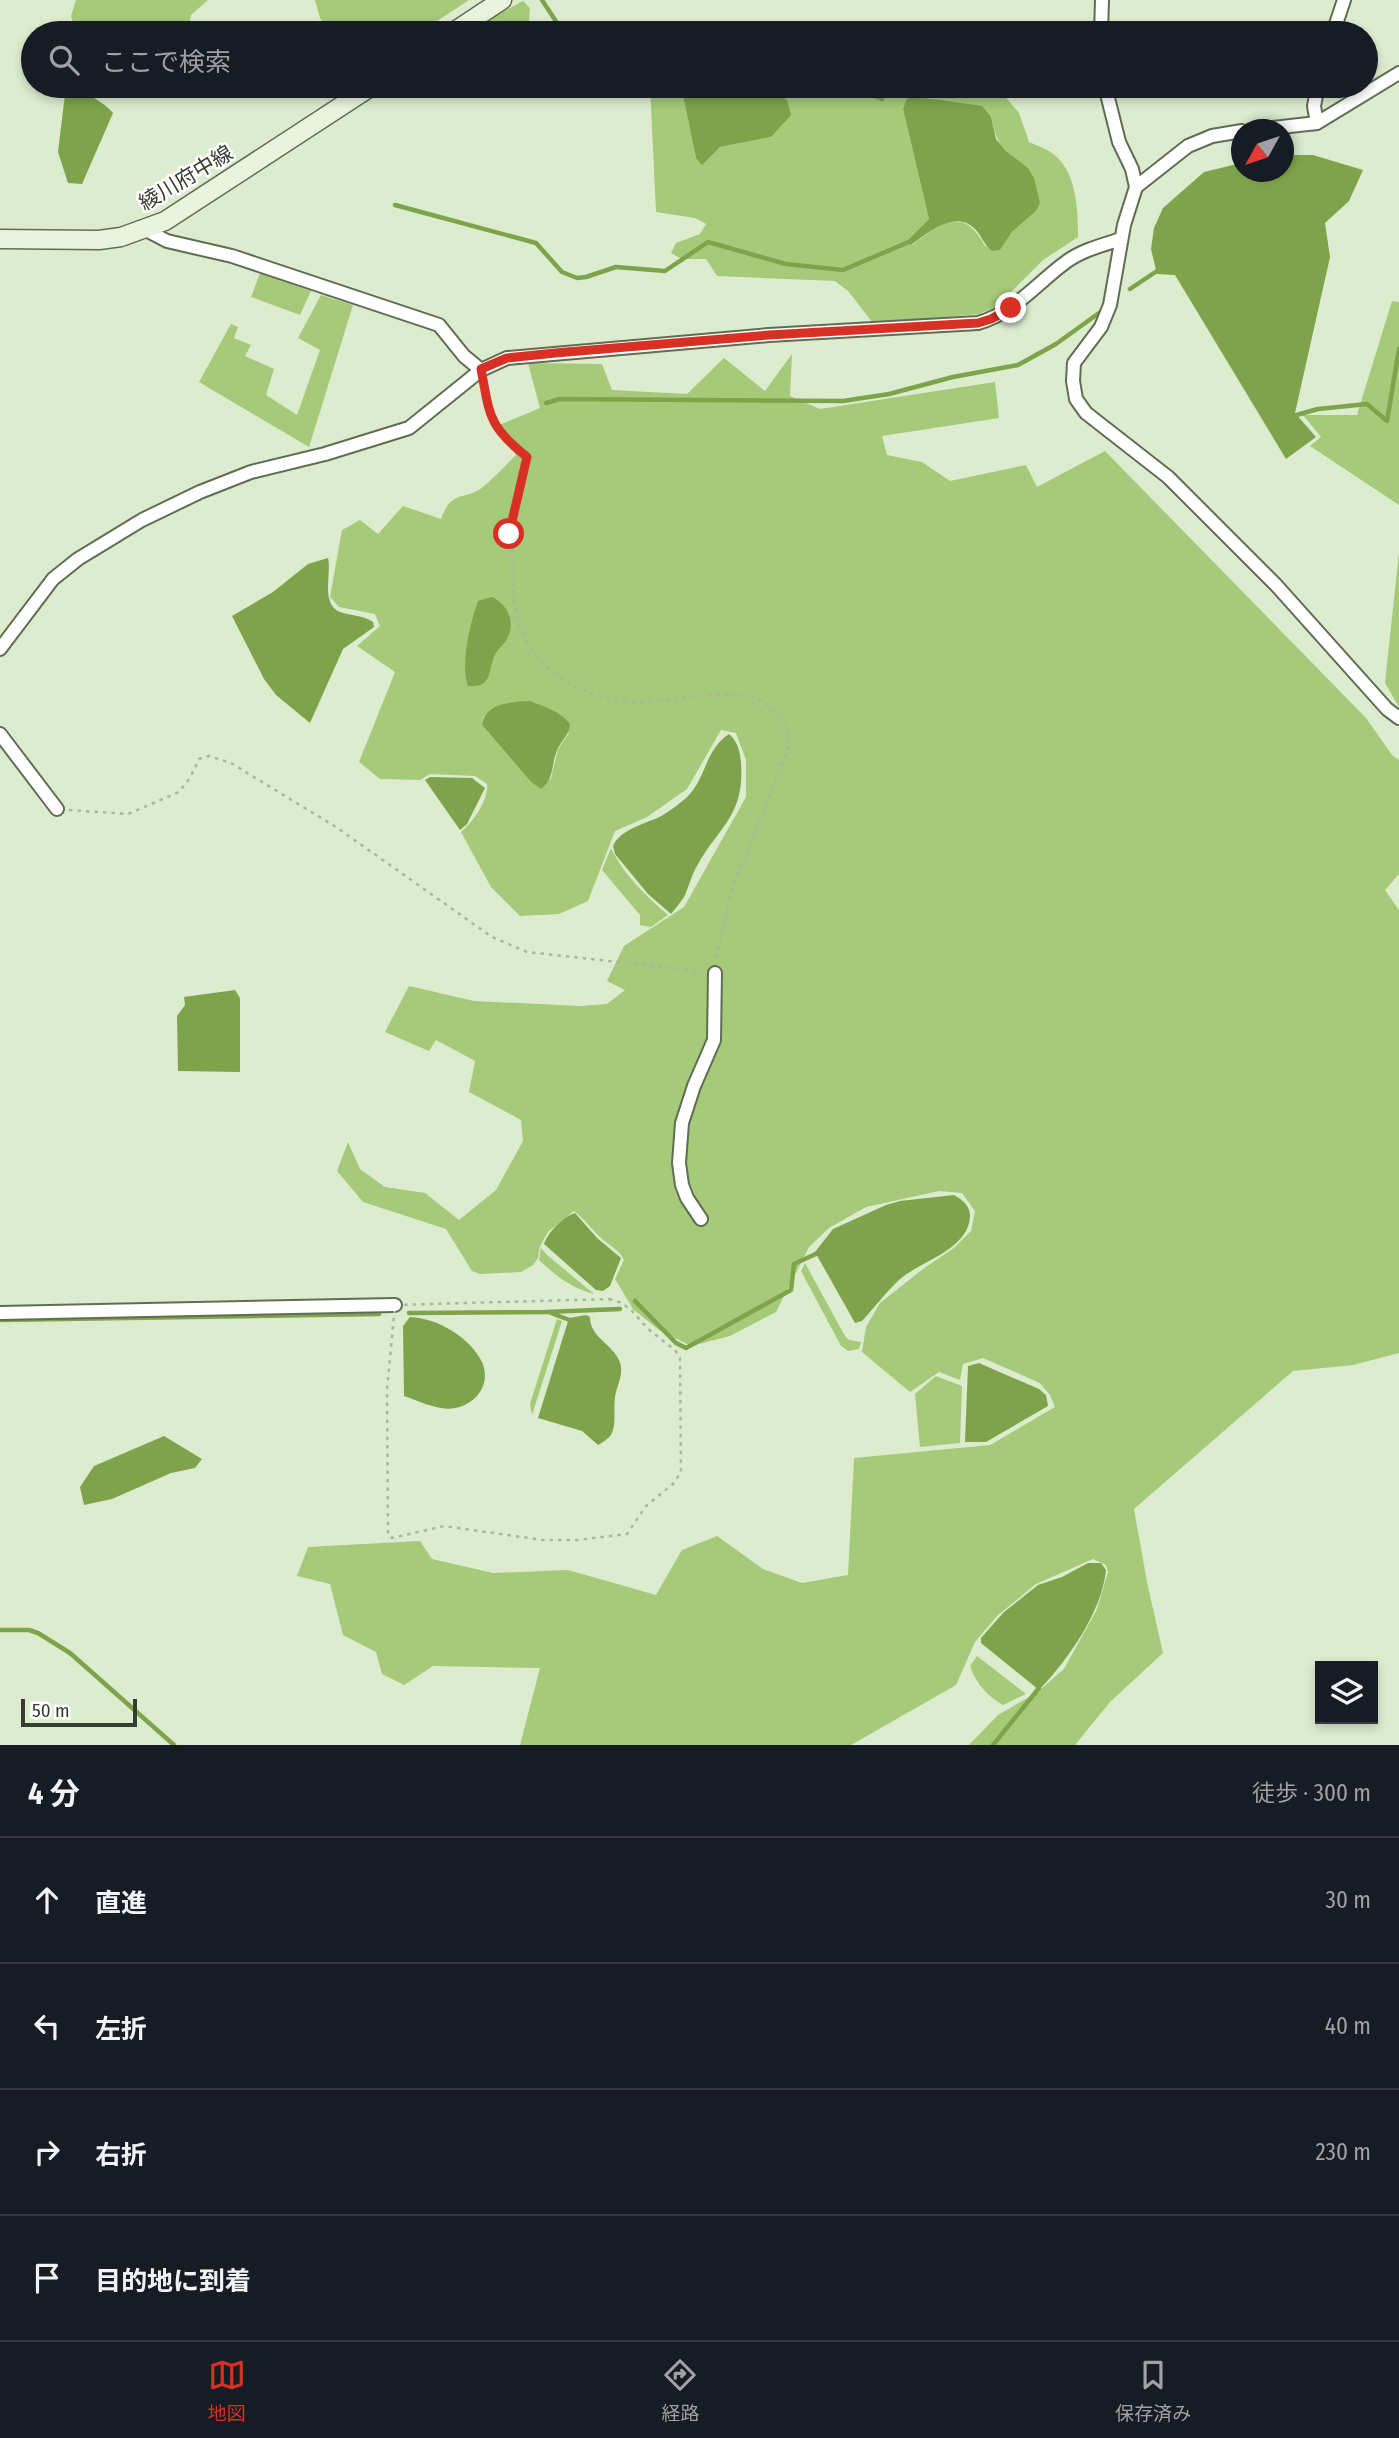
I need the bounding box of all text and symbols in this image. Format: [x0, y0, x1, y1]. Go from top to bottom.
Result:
search box [21, 21, 1378, 98]
icon: search [45, 41, 83, 79]
text: ここで検索 [101, 47, 231, 78]
north arrow [1231, 119, 1294, 182]
street label: 綾川府中線 [134, 140, 238, 216]
route end [995, 292, 1026, 323]
route start [493, 518, 524, 549]
map controls [1315, 1661, 1378, 1724]
button: layers [1315, 1661, 1378, 1724]
scale bar [21, 1696, 136, 1728]
text: 50 m [32, 1699, 70, 1722]
text: 4 分 [28, 1776, 80, 1812]
text: 徒歩 · 300 m [1252, 1779, 1371, 1807]
icon: ahead [28, 1881, 66, 1919]
text: 30 m [1326, 1886, 1371, 1914]
text: 直進 [95, 1888, 147, 1919]
icon: left [28, 2007, 66, 2045]
text: 40 m [1325, 2012, 1371, 2040]
text: 左折 [95, 2014, 147, 2045]
icon: right [28, 2133, 66, 2171]
text: 230 m [1315, 2138, 1371, 2166]
text: 右折 [95, 2140, 147, 2171]
icon: arrive [28, 2259, 66, 2297]
text: 目的地に到着 [95, 2266, 251, 2297]
tab: 地図 [208, 2356, 246, 2425]
tab: 経路 [661, 2356, 699, 2425]
tab: 保存済み [1115, 2356, 1191, 2425]

